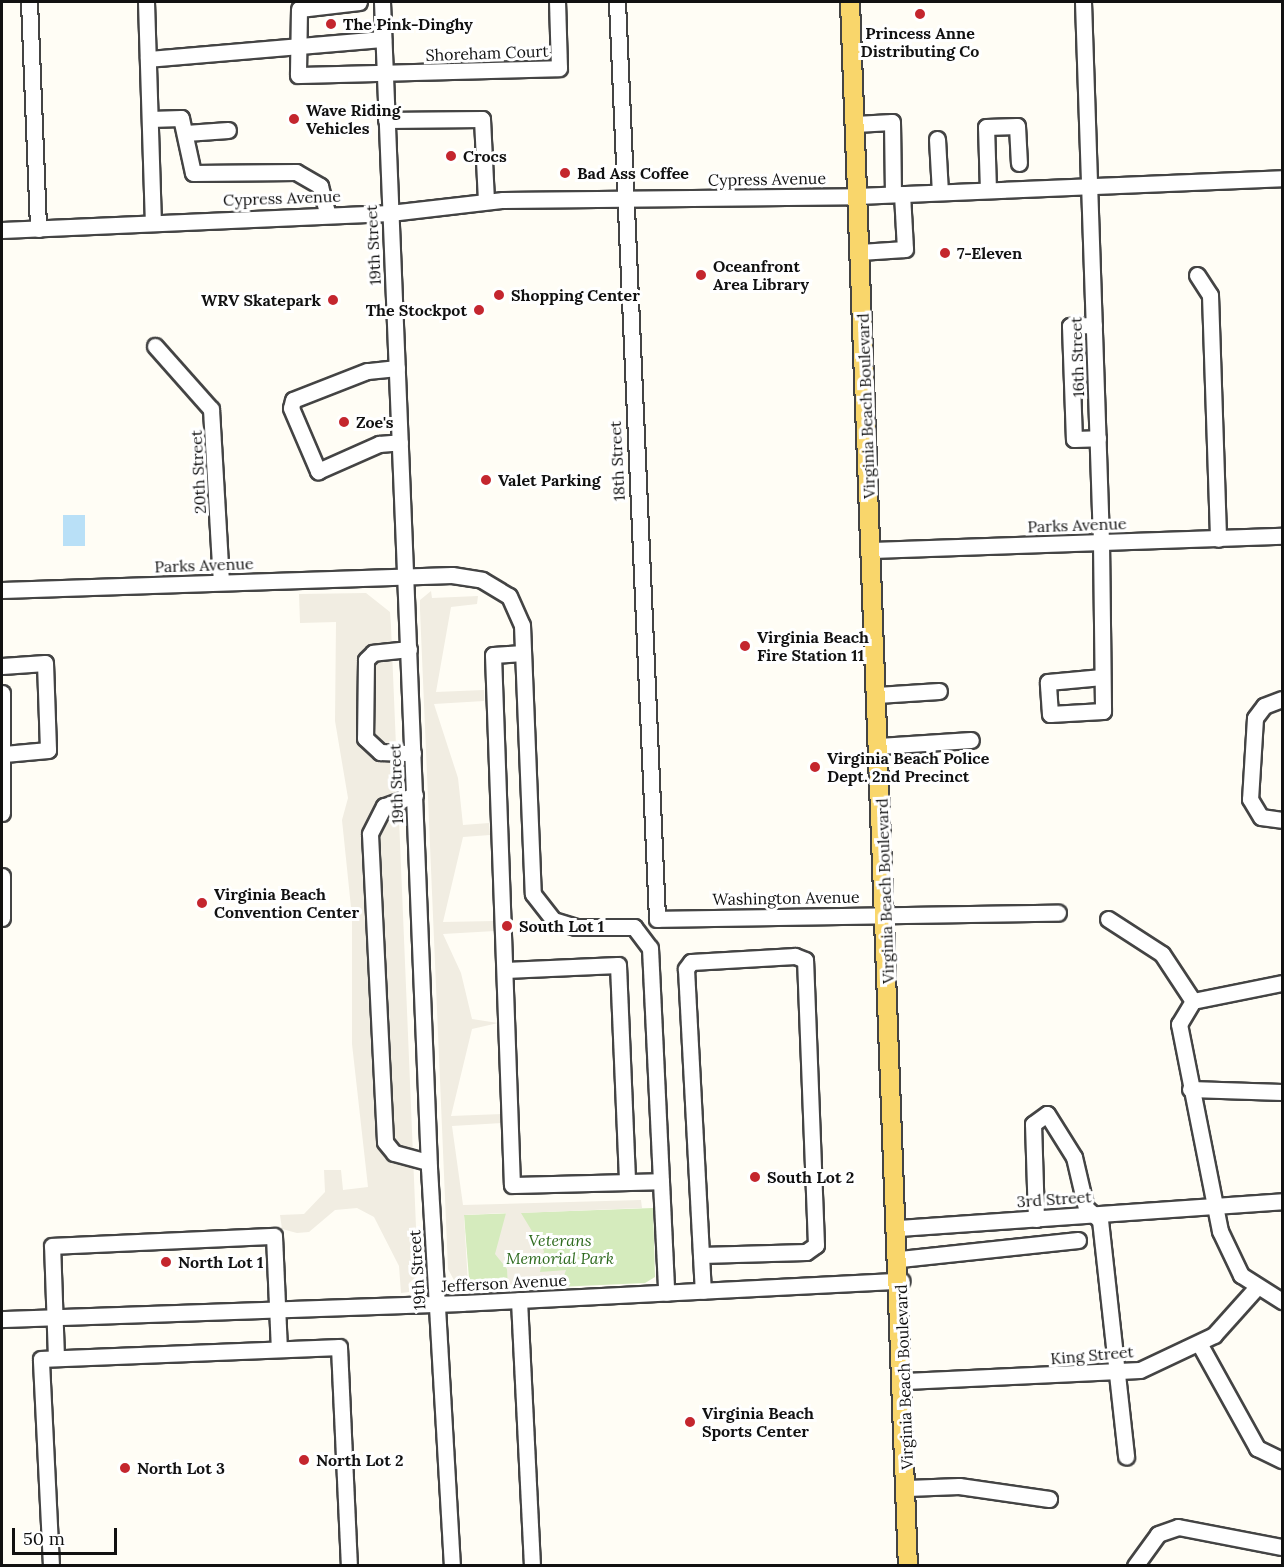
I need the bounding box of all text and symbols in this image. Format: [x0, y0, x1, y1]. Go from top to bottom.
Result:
marker: Princess Anne Distributing Co [913, 7, 927, 21]
place label: The Pink-Dinghy [343, 14, 473, 34]
marker: The Pink-Dinghy [324, 17, 338, 31]
place label: Princess Anne Distributing Co [861, 23, 979, 61]
street label: Shoreham Court [425, 41, 549, 65]
place label: Wave Riding Vehicles [306, 100, 401, 138]
marker: Wave Riding Vehicles [287, 112, 301, 126]
place label: Crocs [463, 146, 507, 166]
marker: Crocs [444, 149, 458, 163]
place label: Bad Ass Coffee [577, 163, 689, 183]
marker: Bad Ass Coffee [558, 166, 572, 180]
street label: Cypress Avenue [708, 168, 826, 190]
street label: Cypress Avenue [223, 186, 341, 210]
street label: 19th Street [361, 204, 385, 286]
place label: 7-Eleven [957, 243, 1022, 263]
marker: 7-Eleven [938, 246, 952, 260]
place label: Oceanfront Area Library [713, 256, 809, 294]
marker: Oceanfront Area Library [694, 268, 708, 282]
place label: Shopping Center [511, 285, 640, 305]
marker: Shopping Center [492, 288, 506, 302]
place label: WRV Skatepark [201, 290, 321, 310]
marker: WRV Skatepark [326, 293, 340, 307]
place label: The Stockpot [366, 300, 467, 320]
marker: The Stockpot [472, 303, 486, 317]
street label: Virginia Beach Boulevard [853, 313, 879, 499]
street label: 16th Street [1066, 316, 1088, 398]
place label: Zoe's [356, 412, 394, 432]
marker: Zoe's [337, 415, 351, 429]
street label: 18th Street [605, 420, 629, 502]
street label: 20th Street [186, 430, 210, 514]
place label: Valet Parking [498, 470, 601, 490]
marker: Valet Parking [479, 473, 493, 487]
street label: Parks Avenue [1027, 514, 1127, 536]
street label: Parks Avenue [154, 554, 254, 576]
place label: Virginia Beach Fire Station 11 [757, 627, 869, 665]
marker: Virginia Beach Fire Station 11 [738, 639, 752, 653]
street label: 19th Street [385, 743, 407, 825]
place label: Virginia Beach Police Dept. 2nd Precinct [827, 748, 989, 786]
marker: Virginia Beach Police Dept. 2nd Precinct [808, 760, 822, 774]
street label: Virginia Beach Boulevard [872, 798, 898, 984]
place label: Virginia Beach Convention Center [214, 884, 359, 922]
street label: Washington Avenue [712, 887, 860, 909]
marker: Virginia Beach Convention Center [195, 896, 209, 910]
place label: South Lot 1 [519, 916, 604, 936]
marker: South Lot 1 [500, 919, 514, 933]
place label: South Lot 2 [767, 1167, 854, 1187]
marker: South Lot 2 [748, 1170, 762, 1184]
street label: 3rd Street [1016, 1187, 1092, 1211]
street label: 19th Street [405, 1229, 429, 1311]
park label: Veterans Memorial Park [506, 1230, 614, 1268]
place label: North Lot 1 [178, 1252, 263, 1272]
marker: North Lot 1 [159, 1255, 173, 1269]
street label: Jefferson Avenue [441, 1270, 567, 1296]
street label: Virginia Beach Boulevard [891, 1284, 917, 1470]
street label: King Street [1050, 1342, 1134, 1368]
place label: Virginia Beach Sports Center [702, 1403, 814, 1441]
marker: Virginia Beach Sports Center [683, 1415, 697, 1429]
place label: North Lot 2 [316, 1450, 404, 1470]
marker: North Lot 2 [297, 1453, 311, 1467]
place label: North Lot 3 [137, 1458, 225, 1478]
marker: North Lot 3 [118, 1461, 132, 1475]
scale bar [15, 1516, 120, 1554]
text: 50 m [23, 1527, 65, 1550]

